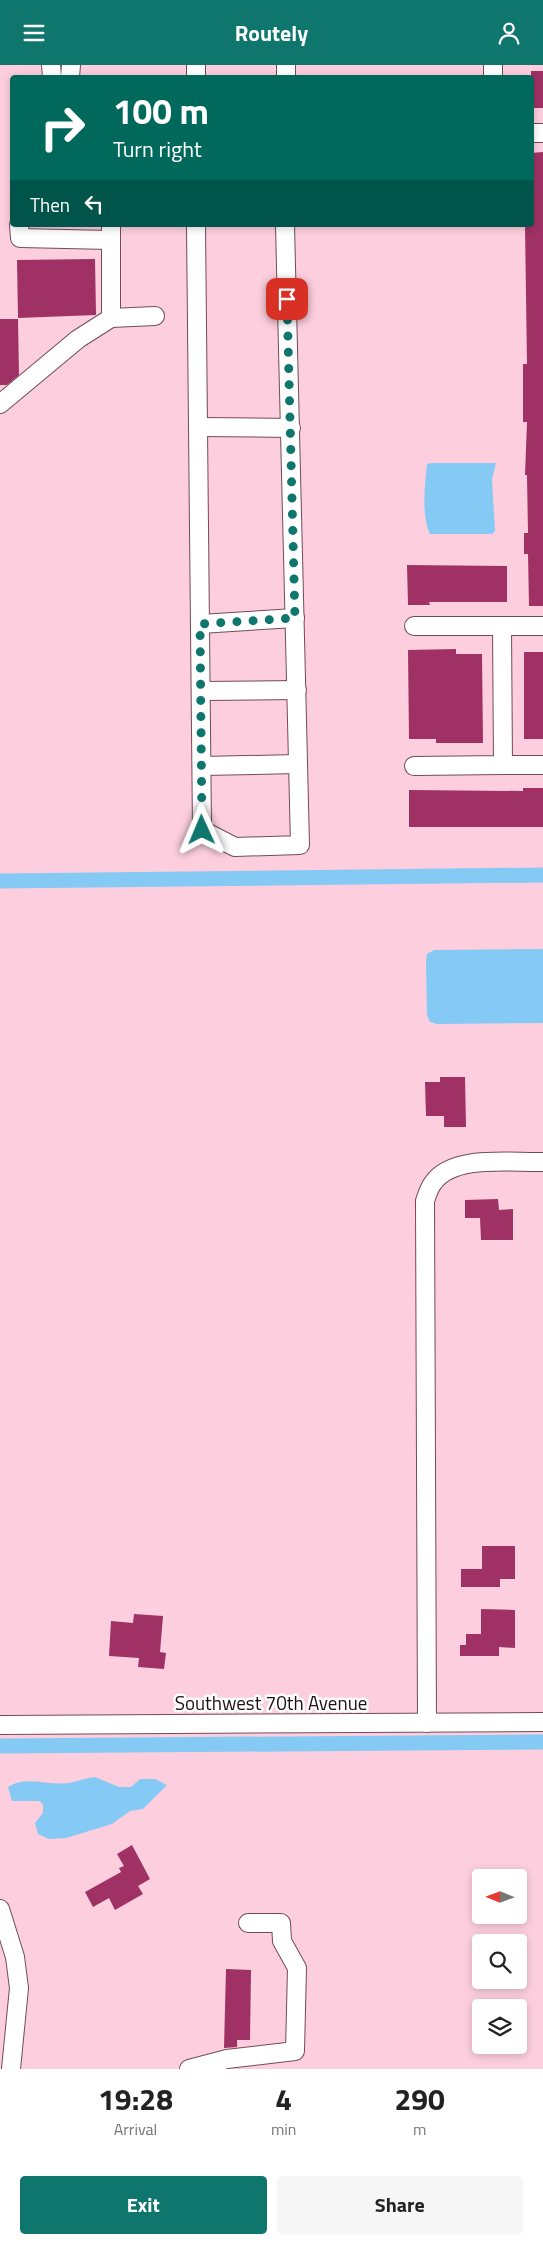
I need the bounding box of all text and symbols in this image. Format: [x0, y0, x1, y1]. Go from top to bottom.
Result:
text: Routely [235, 16, 308, 50]
icon: menu [20, 19, 48, 47]
icon: person [495, 19, 523, 47]
text: 100 m [113, 84, 209, 138]
icon: right [30, 95, 95, 160]
text: Turn right [113, 132, 202, 166]
text: Then [30, 190, 70, 219]
icon: left [80, 190, 108, 218]
pin [266, 278, 308, 320]
icon: arrive [273, 285, 301, 313]
position arrow [175, 803, 227, 855]
street label: Southwest 70th Avenue [175, 1688, 367, 1717]
north arrow [472, 1869, 528, 1924]
map controls [472, 1869, 527, 2054]
button: search [472, 1934, 527, 1989]
button: layers [472, 1999, 527, 2054]
text: 19:28 [98, 2076, 173, 2122]
text: 4 [275, 2076, 292, 2122]
text: 290 [395, 2076, 445, 2122]
text: Arrival [114, 2117, 157, 2141]
text: min [271, 2117, 296, 2141]
text: m [413, 2117, 426, 2141]
button: Exit [20, 2176, 267, 2234]
button: Share [277, 2176, 523, 2234]

